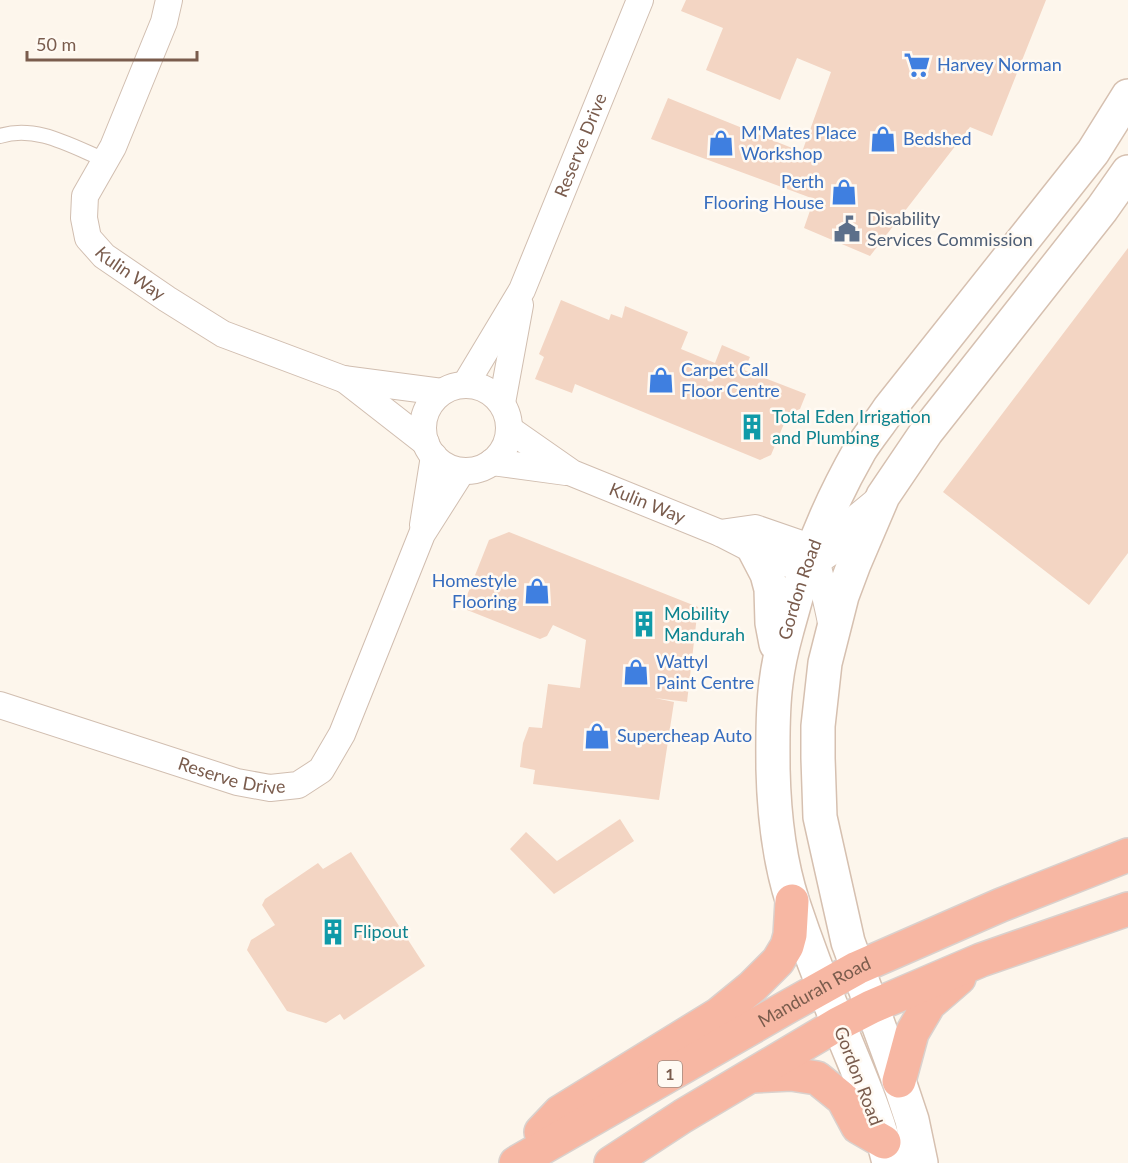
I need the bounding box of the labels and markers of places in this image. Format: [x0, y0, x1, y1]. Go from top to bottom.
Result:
supermarket icon: Harvey Norman [902, 50, 932, 80]
place label: Harvey Norman [937, 53, 1062, 75]
place label: M'Mates Place Workshop [741, 121, 857, 164]
shop icon: Bedshed [868, 124, 898, 154]
place label: Bedshed [903, 127, 972, 149]
shop icon: M'Mates Place Workshop [706, 128, 736, 158]
place label: Perth Flooring House [703, 170, 824, 213]
shop icon: Perth Flooring House [829, 177, 859, 207]
place label: Disability Services Commission [867, 207, 1033, 250]
public building icon: Disability Services Commission [832, 214, 862, 244]
place label: Carpet Call Floor Centre [681, 358, 780, 401]
shop icon: Carpet Call Floor Centre [646, 365, 676, 395]
place label: Total Eden Irrigation and Plumbing [772, 405, 931, 448]
building icon: Total Eden Irrigation and Plumbing [737, 412, 767, 442]
place label: Homestyle Flooring [432, 569, 517, 612]
shop icon: Homestyle Flooring [522, 576, 552, 606]
place label: Mobility Mandurah [664, 602, 745, 645]
building icon: Mobility Mandurah [629, 609, 659, 639]
place label: Wattyl Paint Centre [656, 650, 754, 693]
shop icon: Wattyl Paint Centre [621, 657, 651, 687]
shop icon: Supercheap Auto [582, 721, 612, 751]
place label: Supercheap Auto [617, 724, 752, 746]
building icon: Flipout [318, 917, 348, 947]
place label: Flipout [353, 920, 409, 942]

